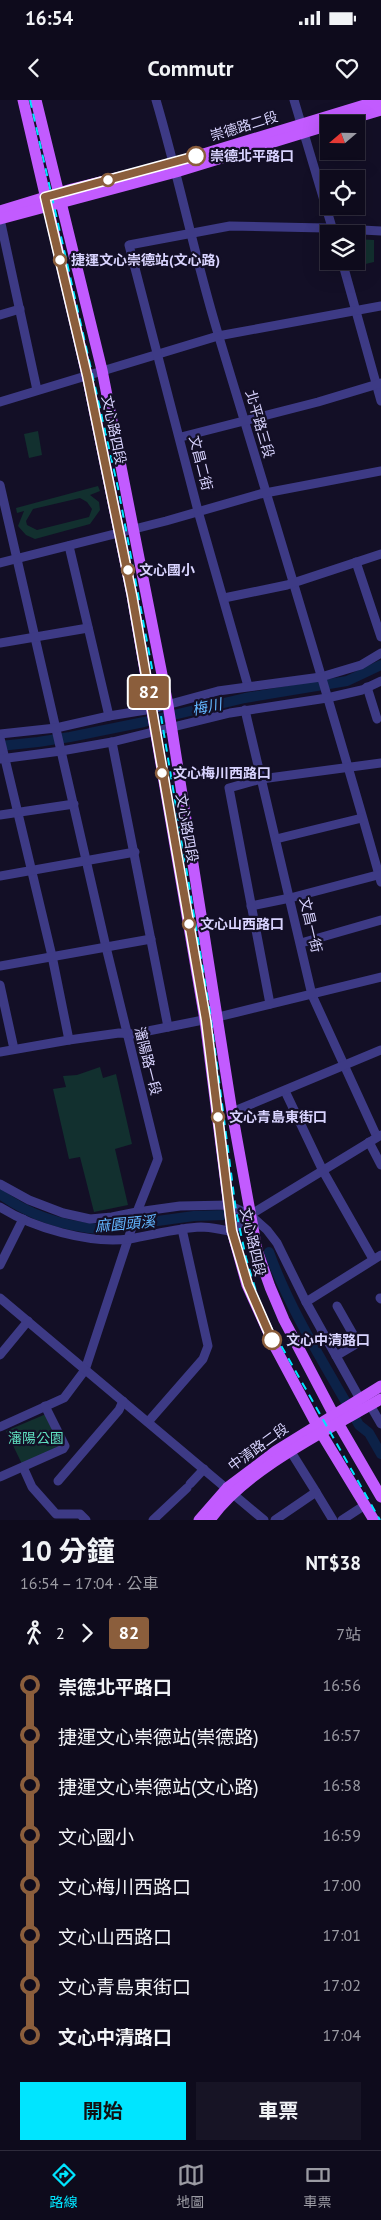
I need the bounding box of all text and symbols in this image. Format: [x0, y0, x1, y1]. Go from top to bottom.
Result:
text: 16:54 [25, 6, 73, 30]
icon: back [20, 54, 48, 82]
text: Commutr [148, 54, 233, 82]
icon: heart [333, 54, 361, 82]
street label: 崇德路二段 [208, 107, 280, 145]
north arrow [320, 115, 365, 160]
map controls [320, 115, 365, 270]
marker: 崇德北平路口 [186, 146, 206, 166]
place label: 崇德北平路口 [210, 147, 294, 165]
button: locate [320, 170, 365, 215]
unlabelled marker [101, 173, 115, 187]
button: layers [320, 225, 365, 270]
place label: 捷運文心崇德站(文心路) [71, 251, 220, 269]
marker: 捷運文心崇德站(文心路) [53, 253, 67, 267]
street label: 北平路三段 [242, 388, 278, 460]
street label: 文心路四段 [98, 394, 130, 466]
street label: 文昌二街 [185, 434, 217, 492]
place label: 文心國小 [139, 561, 195, 579]
marker: 文心國小 [121, 563, 135, 577]
line badge: 82 [126, 676, 172, 708]
text: 82 [139, 680, 159, 703]
water label: 梅川 [190, 694, 225, 719]
place label: 文心梅川西路口 [173, 764, 271, 782]
marker: 文心梅川西路口 [155, 766, 169, 780]
street label: 文心路四段 [172, 792, 202, 864]
street label: 文昌一街 [296, 896, 326, 954]
place label: 文心山西路口 [200, 915, 284, 933]
marker: 文心山西路口 [182, 917, 196, 931]
street label: 瀋陽路一段 [131, 1025, 165, 1097]
place label: 文心青島東街口 [229, 1108, 327, 1126]
marker: 文心青島東街口 [211, 1110, 225, 1124]
street label: 文心路四段 [236, 1206, 270, 1278]
water label: 麻園頭溪 [94, 1211, 158, 1236]
marker: 文心中清路口 [262, 1330, 282, 1350]
place label: 文心中清路口 [286, 1331, 370, 1349]
street label: 中清路二段 [224, 1419, 292, 1475]
park label: 瀋陽公園 [8, 1429, 64, 1447]
text: 10 分鐘 [20, 1532, 115, 1569]
text: NT$38 [305, 1551, 361, 1575]
text: 16:54 – 17:04 · 公車 [20, 1573, 158, 1593]
icon: walk [20, 1619, 48, 1647]
icon: forward [73, 1619, 101, 1647]
text: 82 [119, 1621, 139, 1644]
text: 2 [56, 1623, 65, 1643]
text: 7站 [336, 1624, 361, 1644]
text: 崇德北平路口 [58, 1675, 172, 1699]
text: 16:56 [323, 1675, 361, 1695]
text: 捷運文心崇德站(崇德路) [58, 1725, 259, 1749]
text: 16:57 [323, 1725, 361, 1745]
text: 捷運文心崇德站(文心路) [58, 1775, 259, 1799]
text: 16:58 [323, 1775, 361, 1795]
text: 文心國小 [58, 1825, 134, 1849]
text: 16:59 [323, 1825, 361, 1845]
text: 文心梅川西路口 [58, 1875, 191, 1899]
text: 17:00 [323, 1875, 361, 1895]
text: 文心山西路口 [58, 1925, 172, 1949]
text: 17:01 [323, 1925, 361, 1945]
text: 文心青島東街口 [58, 1975, 191, 1999]
text: 17:02 [323, 1975, 361, 1995]
text: 文心中清路口 [58, 2025, 172, 2049]
text: 17:04 [323, 2025, 361, 2045]
button: 開始 [20, 2082, 186, 2140]
button: 車票 [196, 2082, 361, 2140]
tab: 路線 [50, 2161, 78, 2211]
tab: 地圖 [177, 2161, 205, 2211]
tab: 車票 [304, 2161, 332, 2211]

